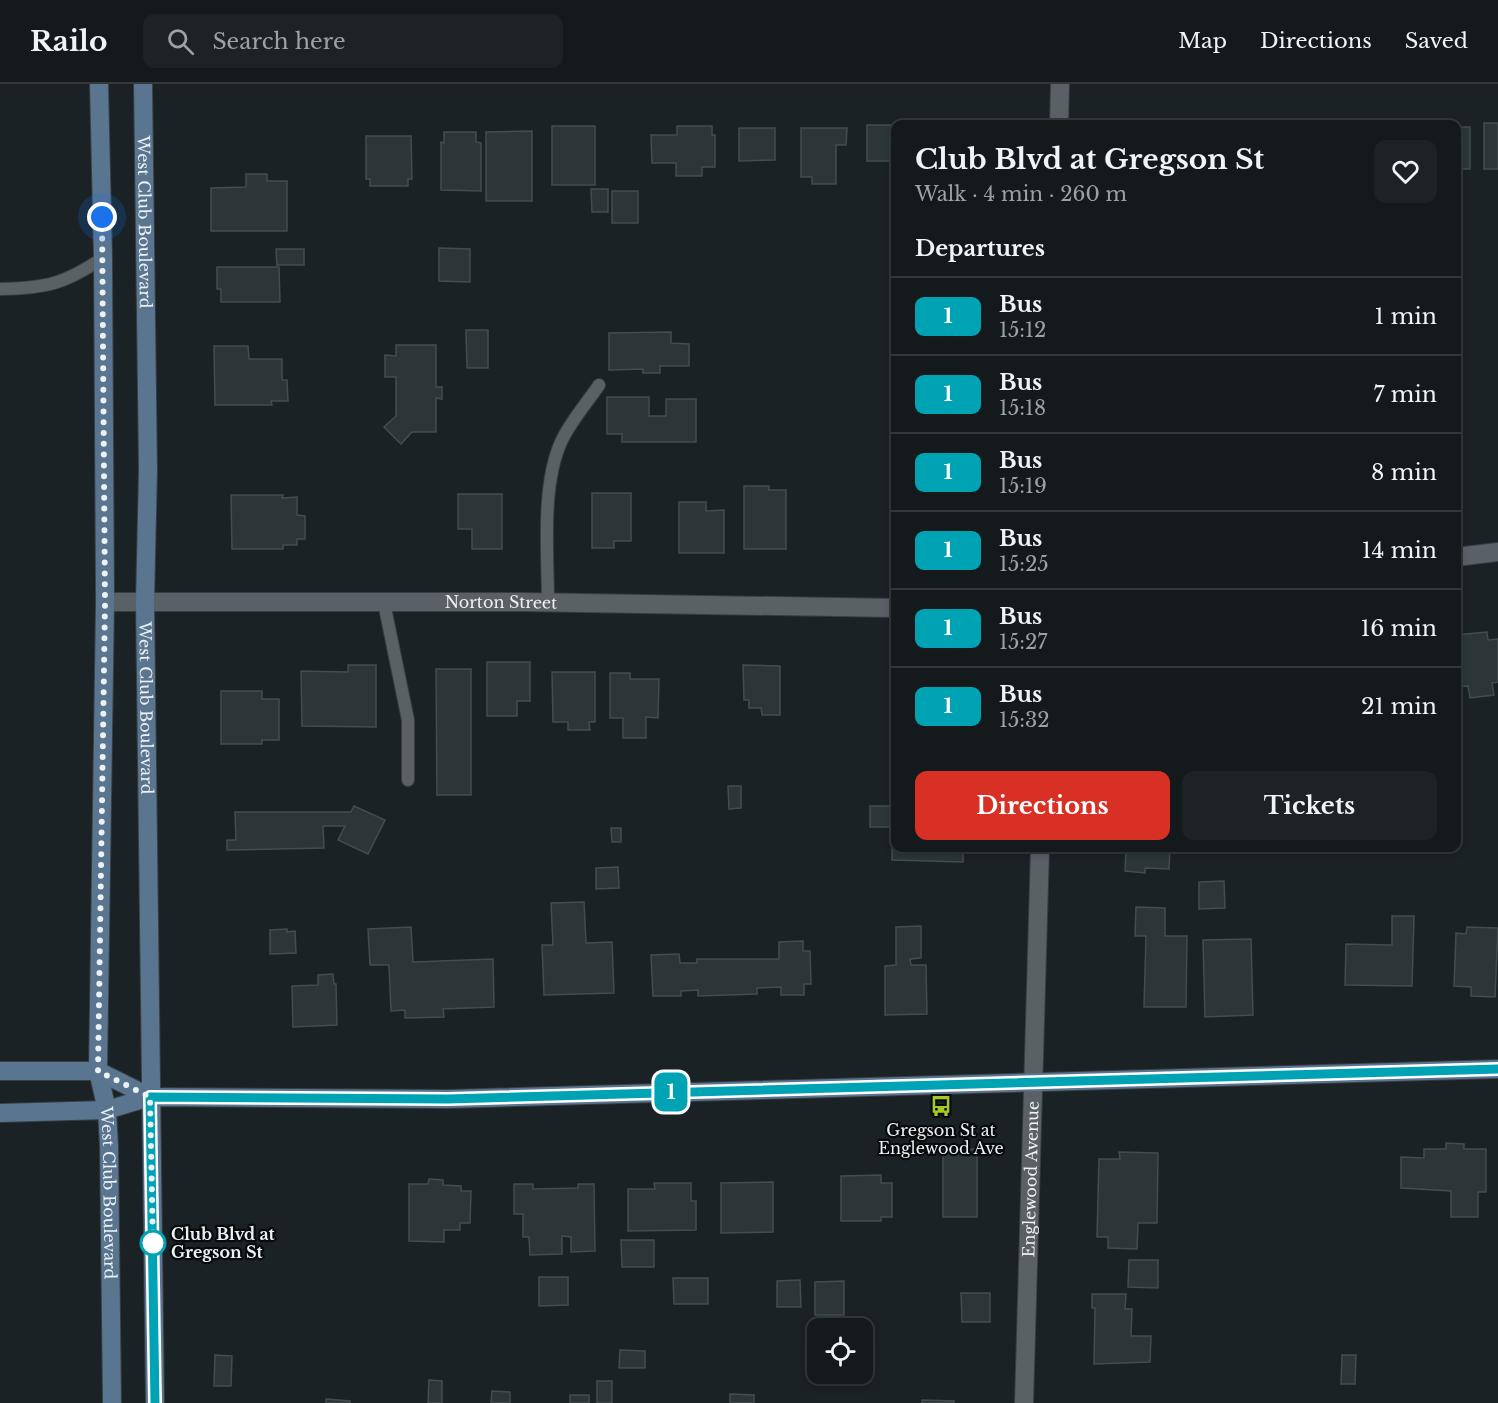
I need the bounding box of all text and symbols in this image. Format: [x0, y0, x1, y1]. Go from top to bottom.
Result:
search box [143, 14, 563, 68]
text: Railo [30, 24, 107, 59]
icon: search [164, 25, 197, 58]
text: Search here [212, 28, 346, 55]
text: Map [1178, 28, 1227, 54]
text: Directions [1260, 28, 1372, 54]
text: Saved [1405, 28, 1468, 54]
street label: West Club Boulevard [134, 134, 156, 309]
button: heart [1374, 140, 1437, 203]
text: Club Blvd at Gregson St [915, 142, 1264, 177]
text: Walk · 4 min · 260 m [915, 182, 1127, 206]
your location [87, 202, 117, 232]
text: Departures [915, 235, 1045, 262]
text: Bus [999, 291, 1042, 318]
text: 1 [943, 303, 953, 329]
text: 1 min [1375, 303, 1437, 330]
text: 15:12 [999, 318, 1046, 342]
text: Bus [999, 369, 1042, 396]
text: 1 [943, 381, 953, 407]
text: 7 min [1373, 381, 1437, 408]
text: 15:18 [999, 396, 1046, 420]
text: Bus [999, 447, 1042, 474]
text: 1 [943, 459, 953, 485]
text: 8 min [1371, 459, 1437, 486]
text: 15:19 [999, 474, 1047, 498]
text: Bus [999, 525, 1042, 552]
text: 1 [943, 537, 953, 563]
text: 14 min [1362, 537, 1437, 564]
text: 15:25 [999, 552, 1049, 576]
street label: Norton Street [445, 592, 557, 613]
text: Bus [999, 603, 1042, 630]
text: 1 [943, 615, 953, 641]
text: 16 min [1360, 615, 1437, 642]
street label: West Club Boulevard [135, 620, 157, 795]
text: 15:27 [999, 630, 1047, 654]
text: Bus [999, 681, 1042, 708]
text: 1 [943, 693, 953, 719]
text: 21 min [1361, 693, 1437, 720]
text: 15:32 [999, 708, 1050, 732]
button: Directions [915, 771, 1170, 840]
button: Tickets [1182, 771, 1437, 840]
line badge: 1 [652, 1072, 690, 1112]
text: 1 [666, 1079, 676, 1105]
bus stop icon: Gregson St at Englewood Ave [929, 1094, 953, 1118]
street label: Englewood Avenue [1018, 1101, 1043, 1258]
street label: West Club Boulevard [97, 1105, 121, 1280]
place label: Gregson St at Englewood Ave [878, 1120, 1004, 1158]
place label: Club Blvd at Gregson St [171, 1224, 276, 1262]
marker: Club Blvd at Gregson St [140, 1230, 166, 1256]
map controls [807, 1318, 873, 1384]
button: locate [807, 1318, 873, 1384]

